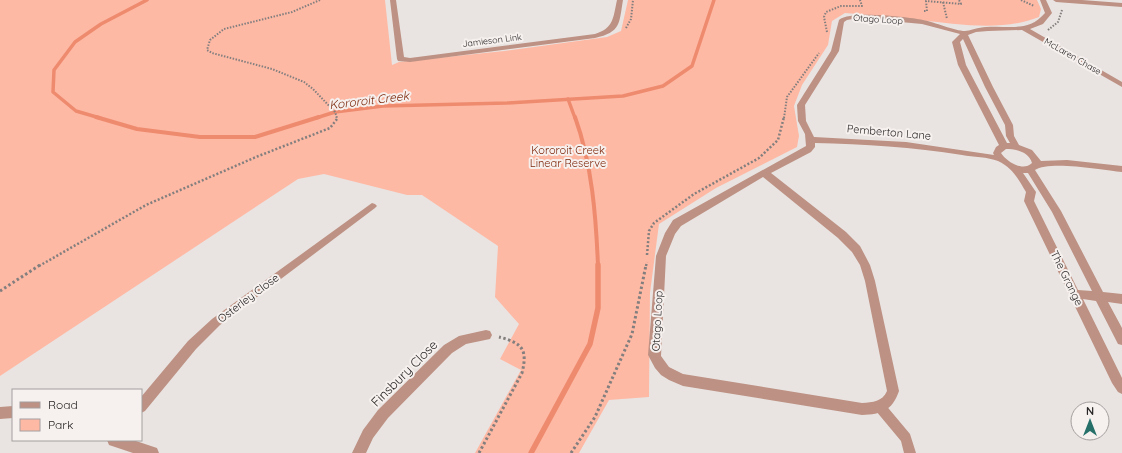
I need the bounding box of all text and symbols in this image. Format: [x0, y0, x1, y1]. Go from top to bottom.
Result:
street label: Otago Loop [853, 12, 904, 26]
street label: Jamieson Link [462, 31, 523, 49]
street label: McLaren Chase [1042, 35, 1104, 77]
water label: Kororoit Creek [328, 87, 411, 112]
street label: Pemberton Lane [846, 121, 932, 143]
park label: Kororoit Creek Linear Reserve [530, 143, 606, 170]
street label: The Grange [1048, 248, 1086, 308]
street label: Osterley Close [215, 270, 281, 326]
street label: Otago Loop [648, 290, 666, 352]
street label: Finsbury Close [367, 336, 441, 410]
legend [12, 389, 142, 441]
text: Road [48, 397, 78, 412]
north arrow [1070, 401, 1110, 441]
text: N [1086, 404, 1094, 418]
text: Park [48, 417, 73, 432]

